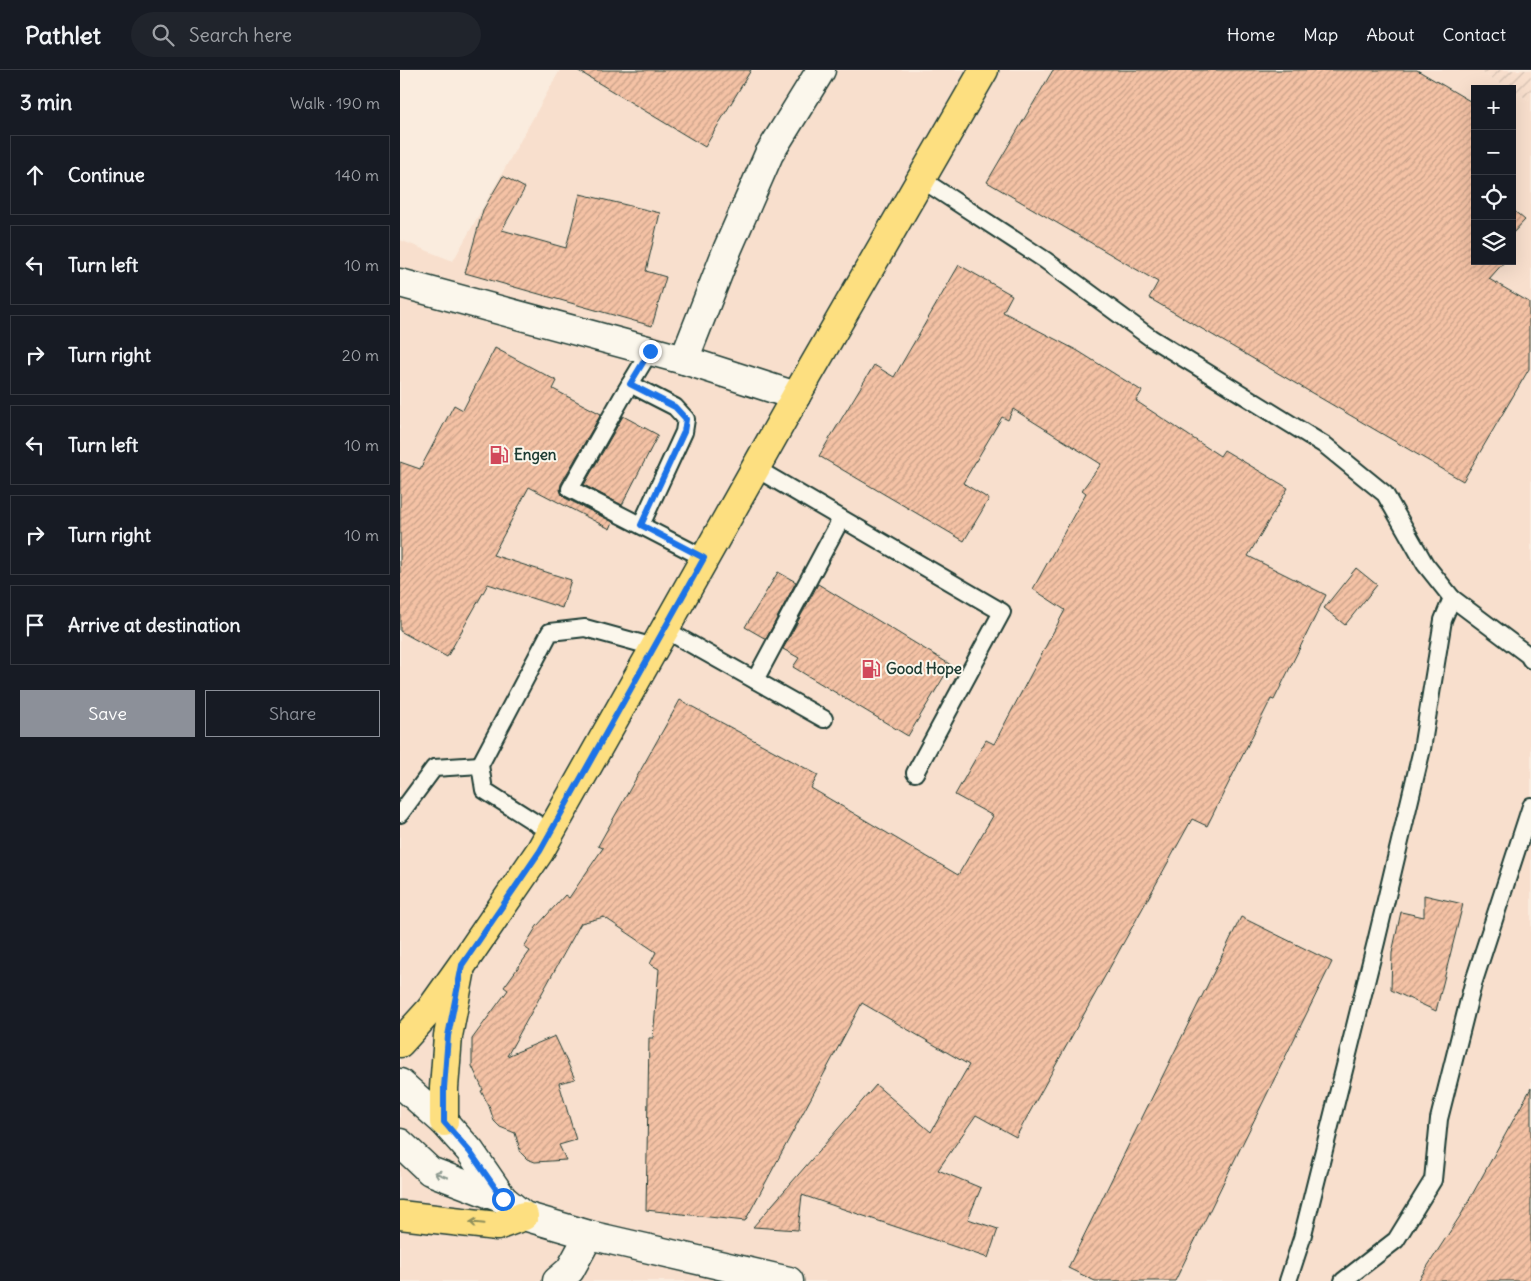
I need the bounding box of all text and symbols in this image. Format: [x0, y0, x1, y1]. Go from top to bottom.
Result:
search box [131, 12, 481, 57]
text: Pathlet [25, 20, 101, 50]
icon: search [149, 21, 177, 49]
text: Search here [189, 23, 292, 47]
text: Home [1227, 23, 1275, 46]
text: Map [1303, 23, 1338, 46]
text: About [1366, 23, 1414, 46]
text: Contact [1442, 23, 1506, 46]
map controls [1471, 85, 1516, 265]
button: + [1471, 85, 1516, 130]
text: 3 min [20, 89, 72, 116]
text: Walk · 190 m [290, 93, 380, 113]
button: − [1471, 130, 1516, 175]
icon: ahead [21, 161, 49, 189]
text: Continue [68, 163, 145, 187]
text: 140 m [335, 165, 379, 185]
button: locate [1471, 175, 1516, 220]
button: layers [1471, 220, 1516, 265]
icon: left [21, 251, 49, 279]
text: Turn left [68, 253, 138, 277]
text: 10 m [344, 255, 379, 275]
route end [639, 340, 662, 363]
icon: right [21, 341, 49, 369]
text: Turn right [68, 343, 151, 367]
text: 20 m [342, 345, 379, 365]
icon: left [21, 431, 49, 459]
text: Turn left [68, 433, 138, 457]
text: 10 m [344, 435, 379, 455]
fuel station icon: Engen [488, 444, 510, 466]
place label: Engen [514, 445, 557, 465]
icon: right [21, 521, 49, 549]
text: Turn right [68, 523, 151, 547]
text: 10 m [344, 525, 379, 545]
icon: arrive [21, 611, 49, 639]
text: Arrive at destination [68, 613, 241, 637]
fuel station icon: Good Hope [860, 658, 882, 680]
place label: Good Hope [886, 659, 962, 679]
button: Save [20, 690, 195, 737]
button: Share [205, 690, 380, 737]
one-way arrow [434, 1170, 449, 1179]
route start [492, 1188, 515, 1211]
one-way arrow [470, 1218, 486, 1228]

